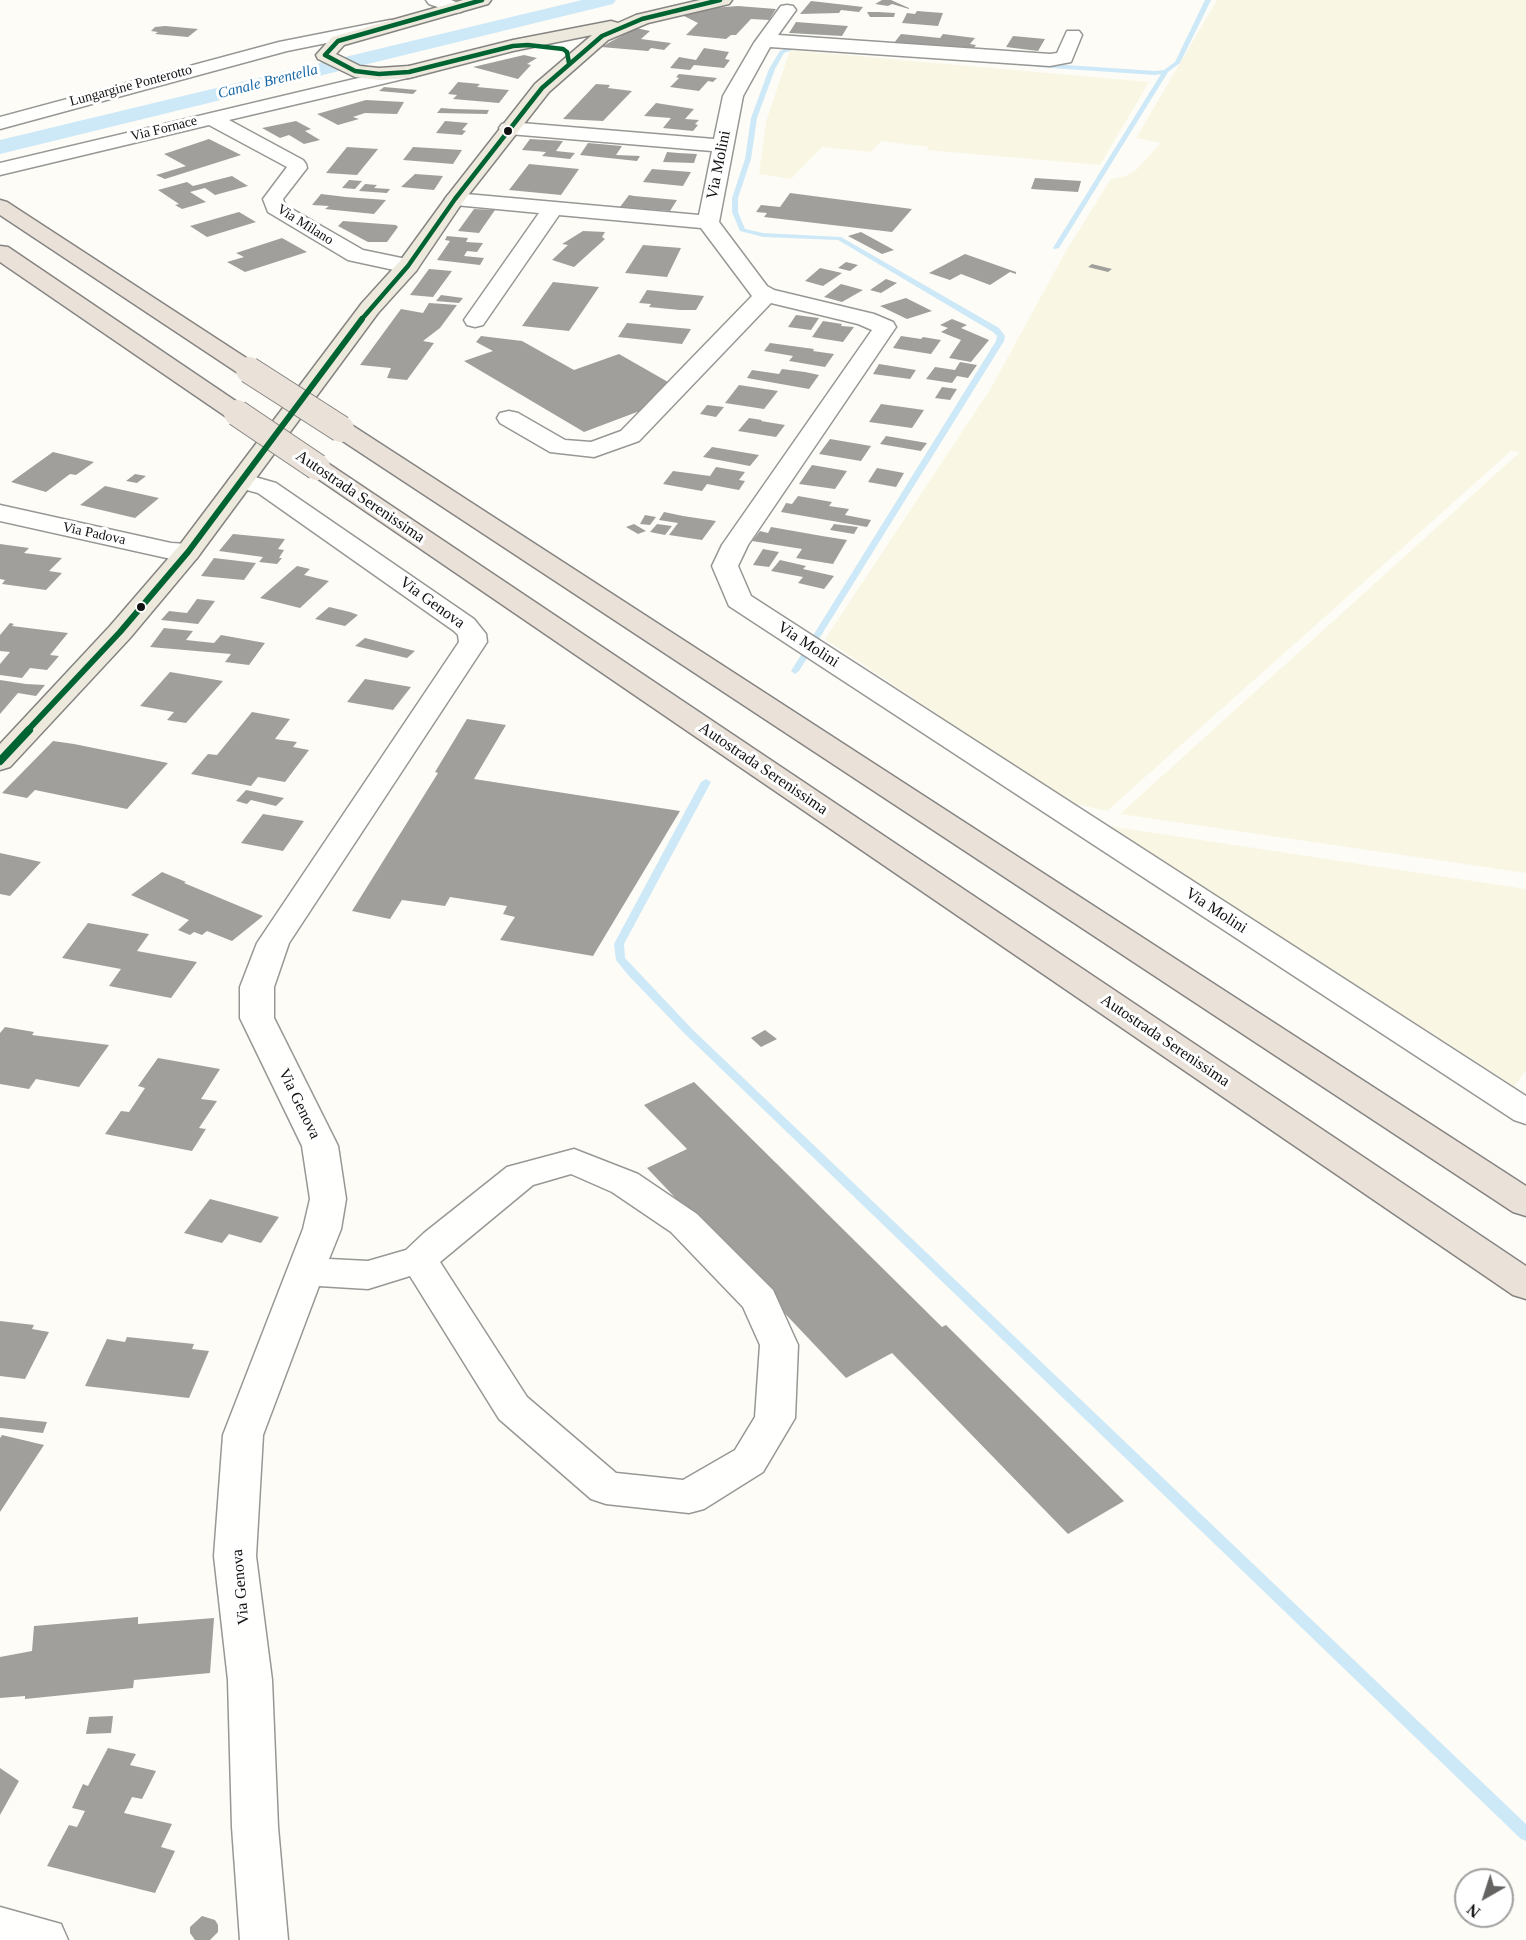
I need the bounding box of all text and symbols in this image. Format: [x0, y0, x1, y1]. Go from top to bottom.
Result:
water label: Canale Brentella [216, 61, 320, 103]
street label: Lungargine Ponterotto [68, 62, 194, 110]
street label: Via Fornace [129, 113, 199, 145]
unlabelled marker [502, 125, 514, 137]
street label: Via Molini [703, 129, 735, 201]
street label: Via Milano [274, 201, 336, 249]
street label: Autostrada Serenissima [292, 447, 428, 547]
street label: Via Padova [61, 519, 127, 549]
street label: Via Genova [396, 573, 468, 633]
unlabelled marker [135, 601, 147, 613]
street label: Via Molini [774, 618, 842, 672]
street label: Autostrada Serenissima [695, 719, 831, 819]
street label: Via Molini [1182, 884, 1250, 938]
street label: Autostrada Serenissima [1097, 991, 1233, 1091]
street label: Via Genova [274, 1066, 324, 1142]
street label: Via Genova [228, 1548, 254, 1626]
north arrow [1454, 1868, 1514, 1928]
text: N [1464, 1901, 1483, 1921]

